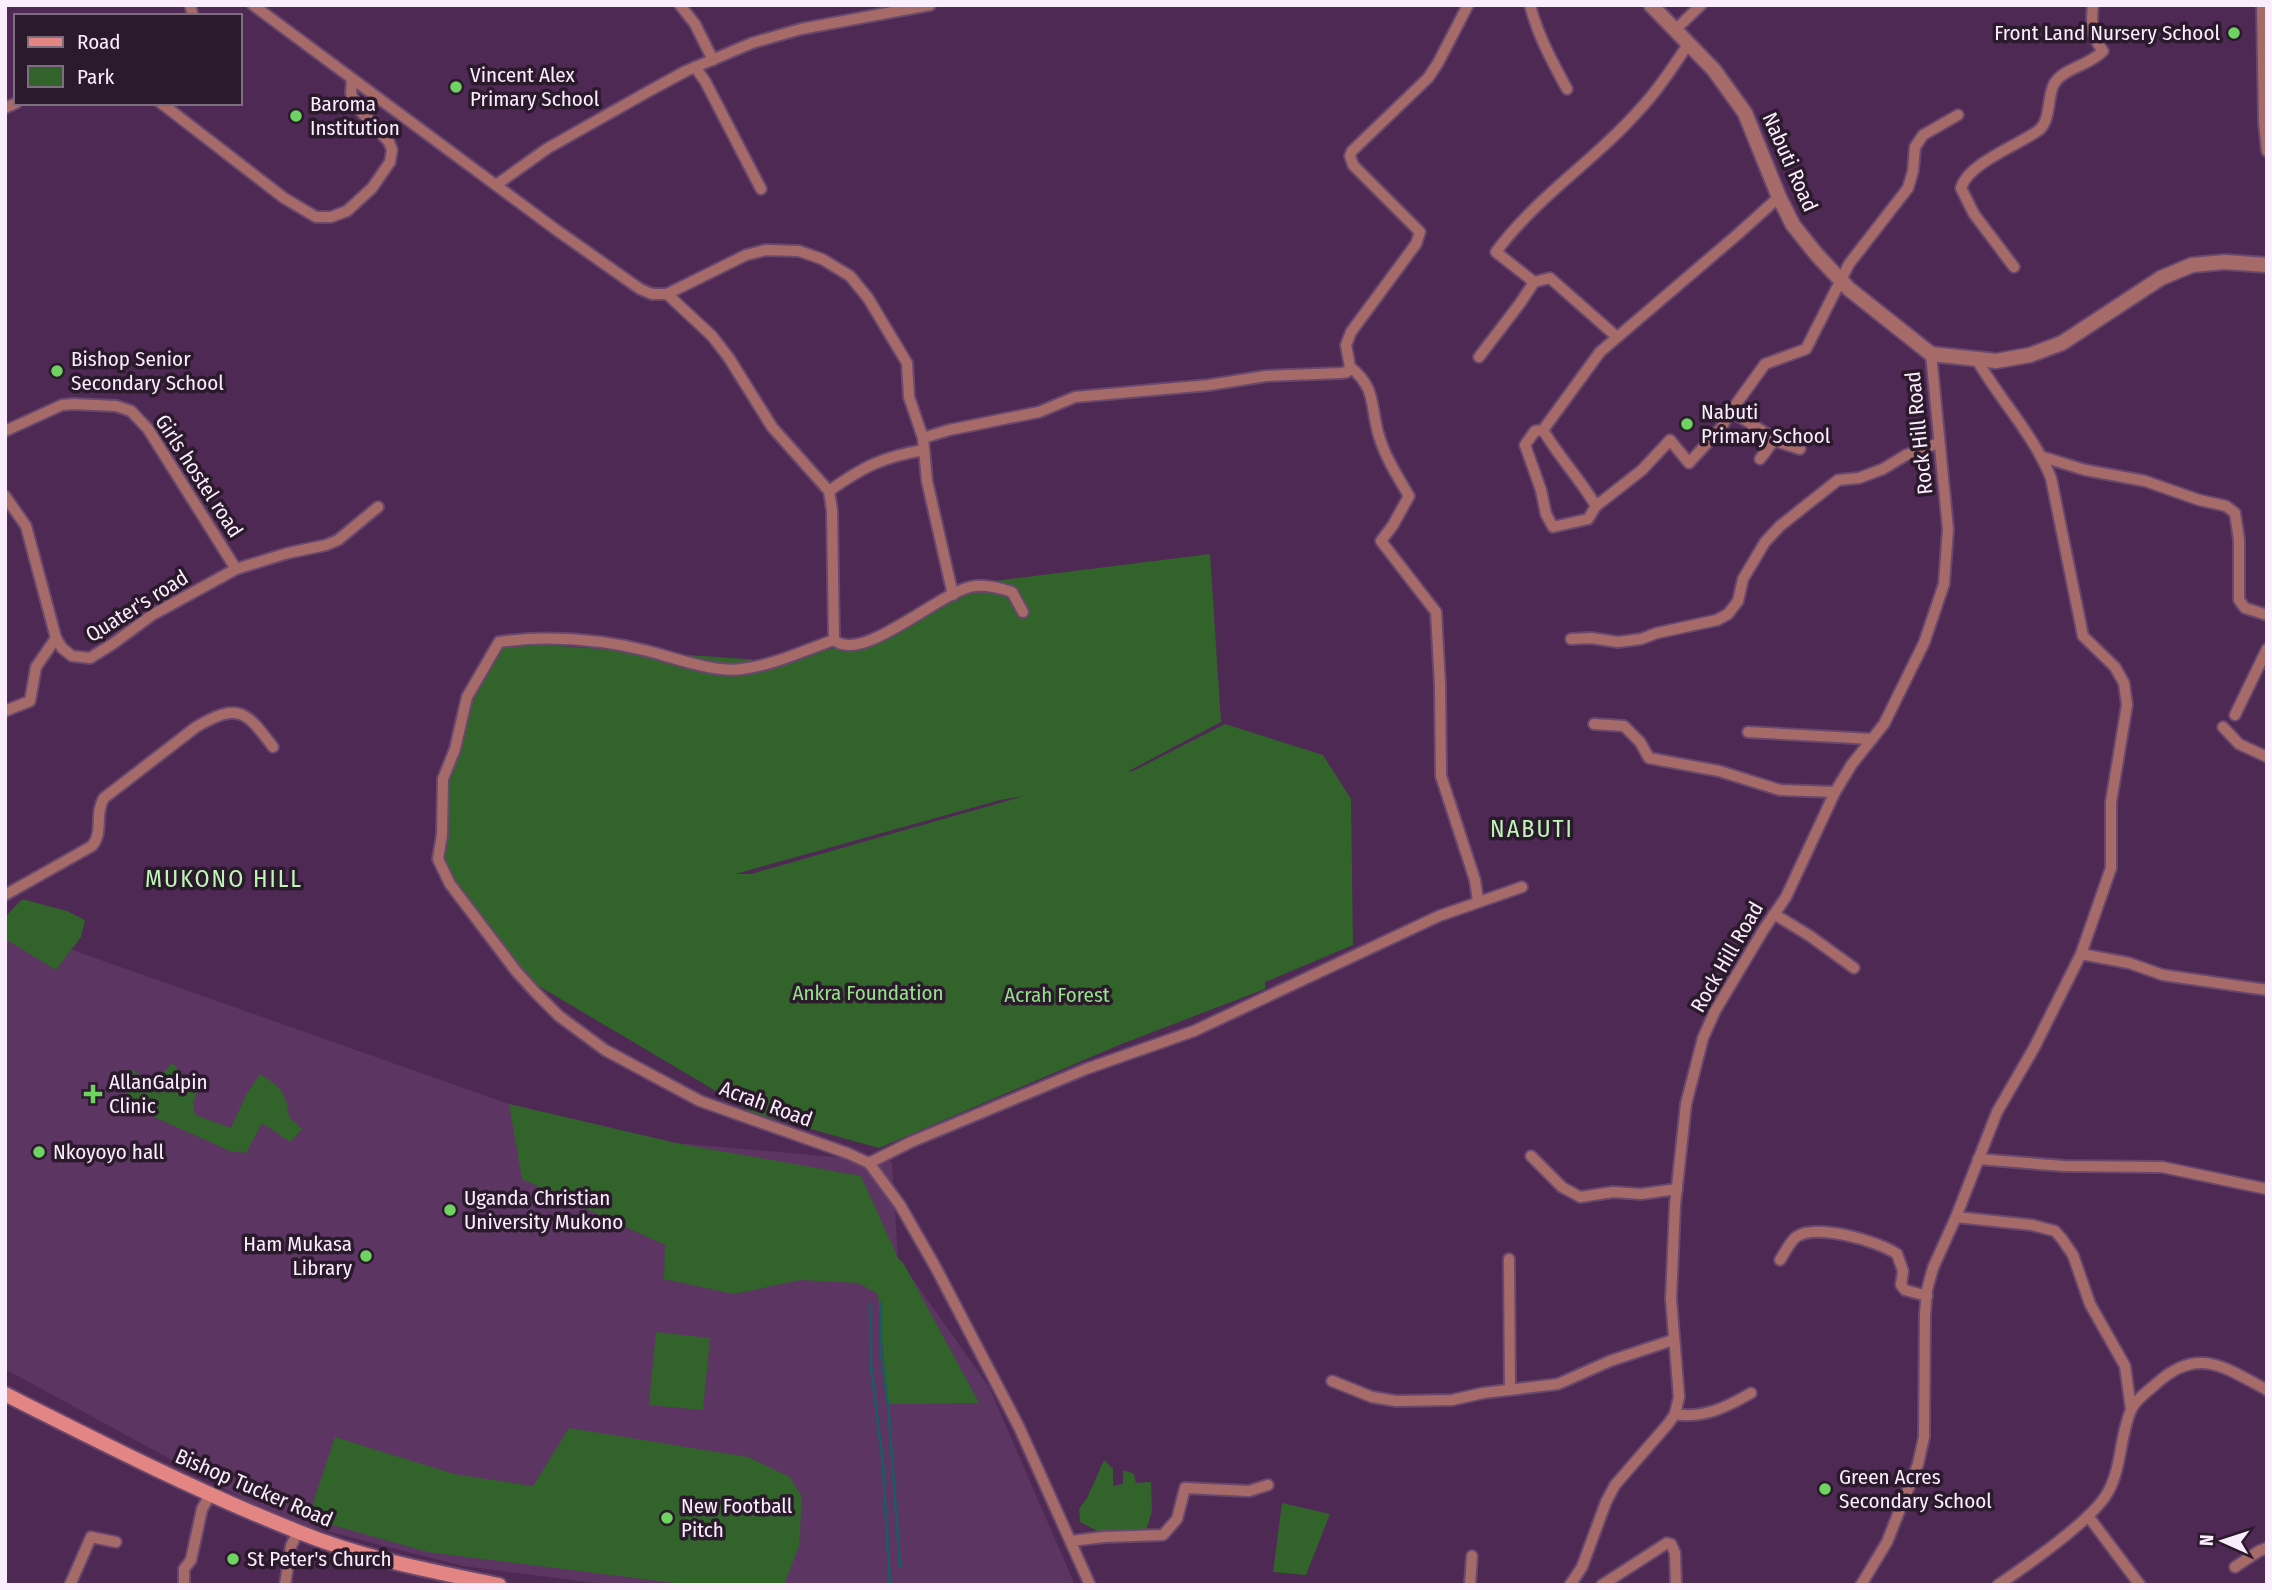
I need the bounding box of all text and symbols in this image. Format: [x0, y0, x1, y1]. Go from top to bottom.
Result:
legend [14, 14, 242, 105]
place label: Front Land Nursery School [1994, 20, 2220, 46]
marker: Front Land Nursery School [2226, 25, 2242, 41]
text: Road [77, 29, 121, 55]
place label: Vincent Alex Primary School [470, 62, 600, 112]
text: Park [77, 64, 115, 90]
marker: Vincent Alex Primary School [448, 79, 464, 95]
place label: Baroma Institution [310, 91, 400, 141]
marker: Baroma Institution [288, 108, 304, 124]
street label: Nabuti Road [1757, 108, 1823, 216]
place label: Bishop Senior Secondary School [71, 346, 224, 396]
marker: Bishop Senior Secondary School [49, 363, 65, 379]
street label: Rock Hill Road [1900, 370, 1938, 496]
place label: Nabuti Primary School [1701, 399, 1831, 449]
street label: Girls hostel road [150, 409, 248, 543]
marker: Nabuti Primary School [1679, 416, 1695, 432]
street label: Quater's road [81, 564, 193, 648]
district label: NABUTI [1490, 815, 1574, 843]
district label: MUKONO HILL [145, 865, 303, 893]
street label: Rock Hill Road [1685, 897, 1769, 1017]
park label: Ankra Foundation [792, 980, 944, 1006]
park label: Acrah Forest [1004, 982, 1110, 1008]
place label: AllanGalpin Clinic [109, 1069, 208, 1119]
street label: Acrah Road [716, 1075, 816, 1133]
marker: AllanGalpin Clinic [83, 1084, 103, 1104]
place label: Nkoyoyo hall [53, 1139, 165, 1165]
marker: Nkoyoyo hall [31, 1144, 47, 1160]
place label: Uganda Christian University Mukono [464, 1185, 623, 1235]
marker: Uganda Christian University Mukono [442, 1202, 458, 1218]
place label: Ham Mukasa Library [243, 1231, 353, 1281]
marker: Ham Mukasa Library [358, 1248, 374, 1264]
street label: Bishop Tucker Road [171, 1443, 337, 1533]
place label: Green Acres Secondary School [1839, 1464, 1992, 1514]
marker: Green Acres Secondary School [1817, 1481, 1833, 1497]
place label: New Football Pitch [681, 1493, 793, 1543]
north arrow [2188, 1506, 2258, 1576]
marker: New Football Pitch [659, 1510, 675, 1526]
text: N [2195, 1534, 2218, 1546]
place label: St Peter's Church [247, 1546, 392, 1572]
marker: St Peter's Church [225, 1551, 241, 1567]

